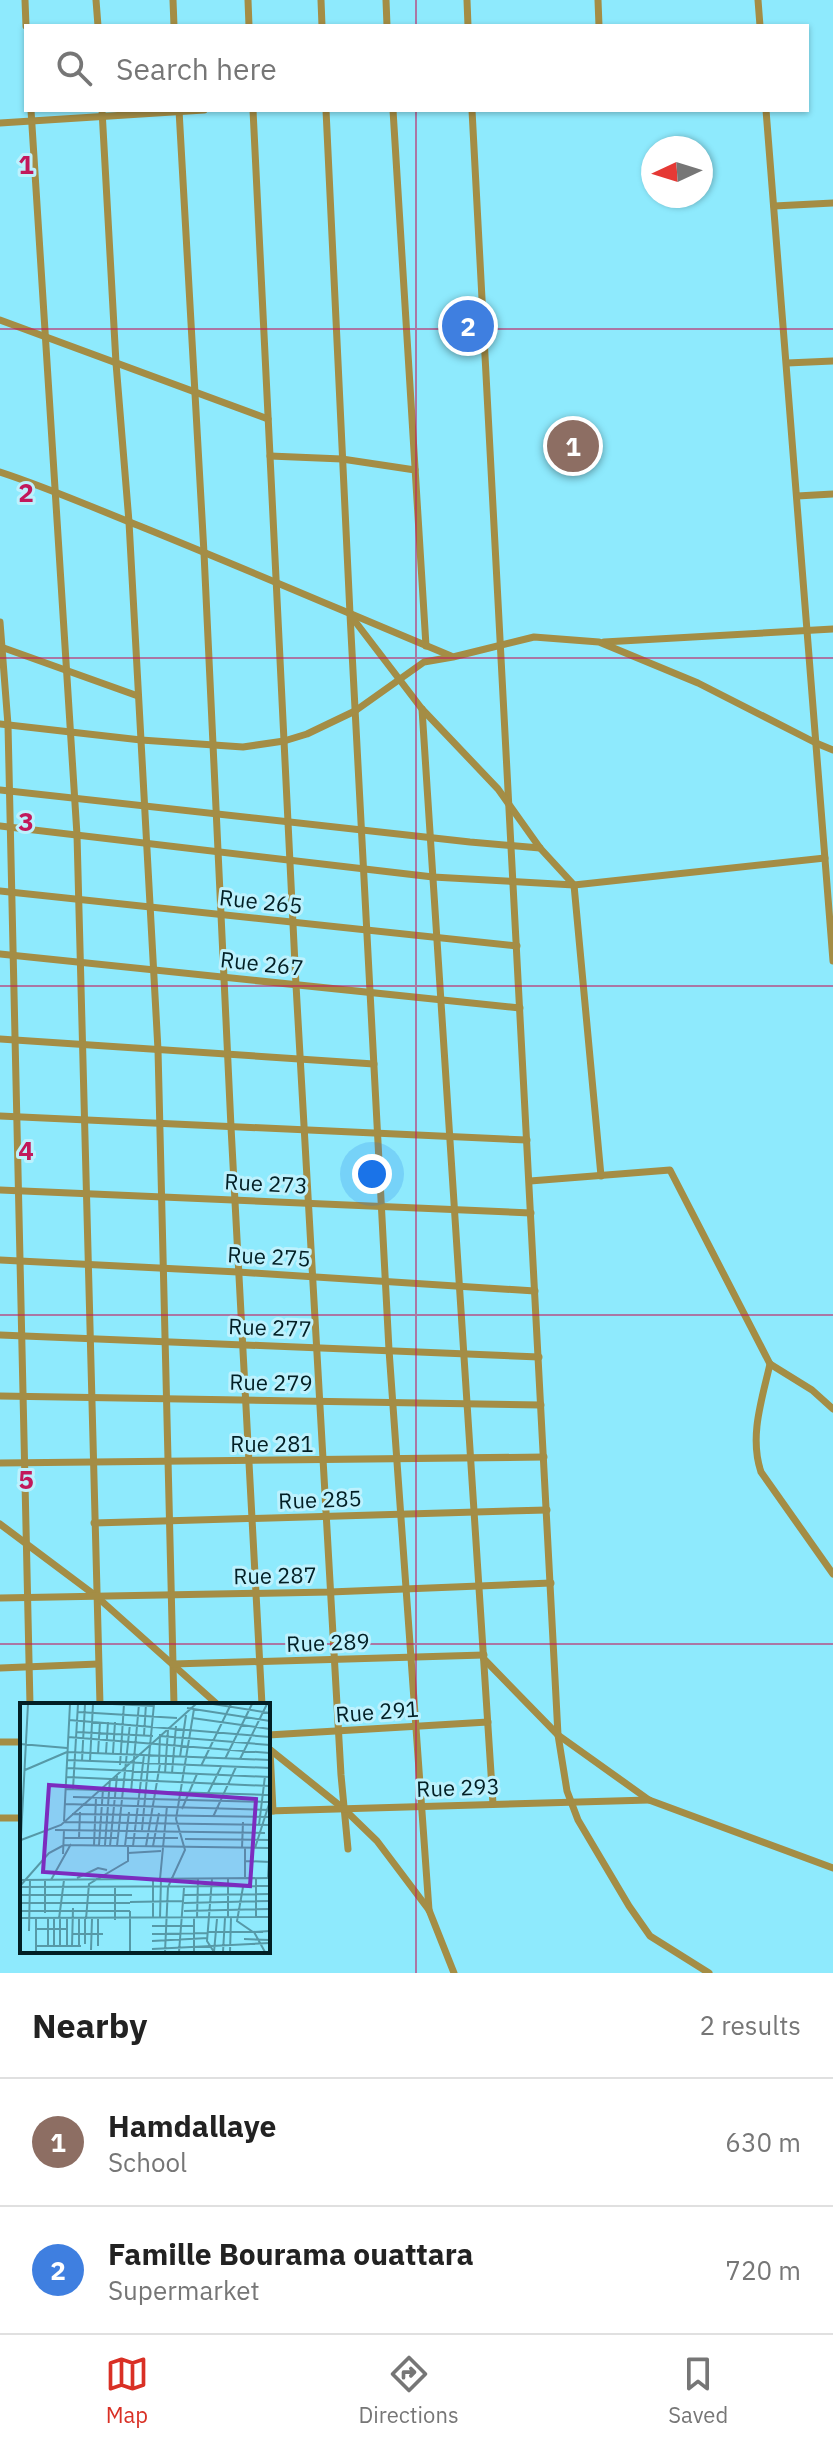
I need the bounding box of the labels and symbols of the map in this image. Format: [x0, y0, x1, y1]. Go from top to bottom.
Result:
north arrow [641, 136, 713, 208]
text: 1 [18, 147, 34, 181]
pin: 2 [442, 296, 494, 356]
pin: 1 [547, 416, 599, 476]
text: 2 [18, 475, 34, 509]
text: 3 [18, 804, 34, 838]
street label: Rue 265 [218, 882, 304, 920]
street label: Rue 267 [219, 944, 305, 982]
text: 4 [18, 1133, 34, 1167]
your location [352, 1154, 392, 1194]
street label: Rue 273 [224, 1166, 308, 1200]
street label: Rue 275 [227, 1239, 311, 1273]
street label: Rue 277 [228, 1311, 312, 1343]
street label: Rue 279 [229, 1367, 313, 1397]
street label: Rue 281 [230, 1429, 314, 1458]
text: 5 [18, 1462, 34, 1496]
street label: Rue 285 [278, 1483, 362, 1515]
street label: Rue 287 [233, 1560, 317, 1590]
street label: Rue 289 [286, 1626, 370, 1658]
street label: Rue 291 [334, 1694, 420, 1728]
inset map [20, 1703, 270, 1953]
street label: Rue 293 [416, 1771, 500, 1803]

